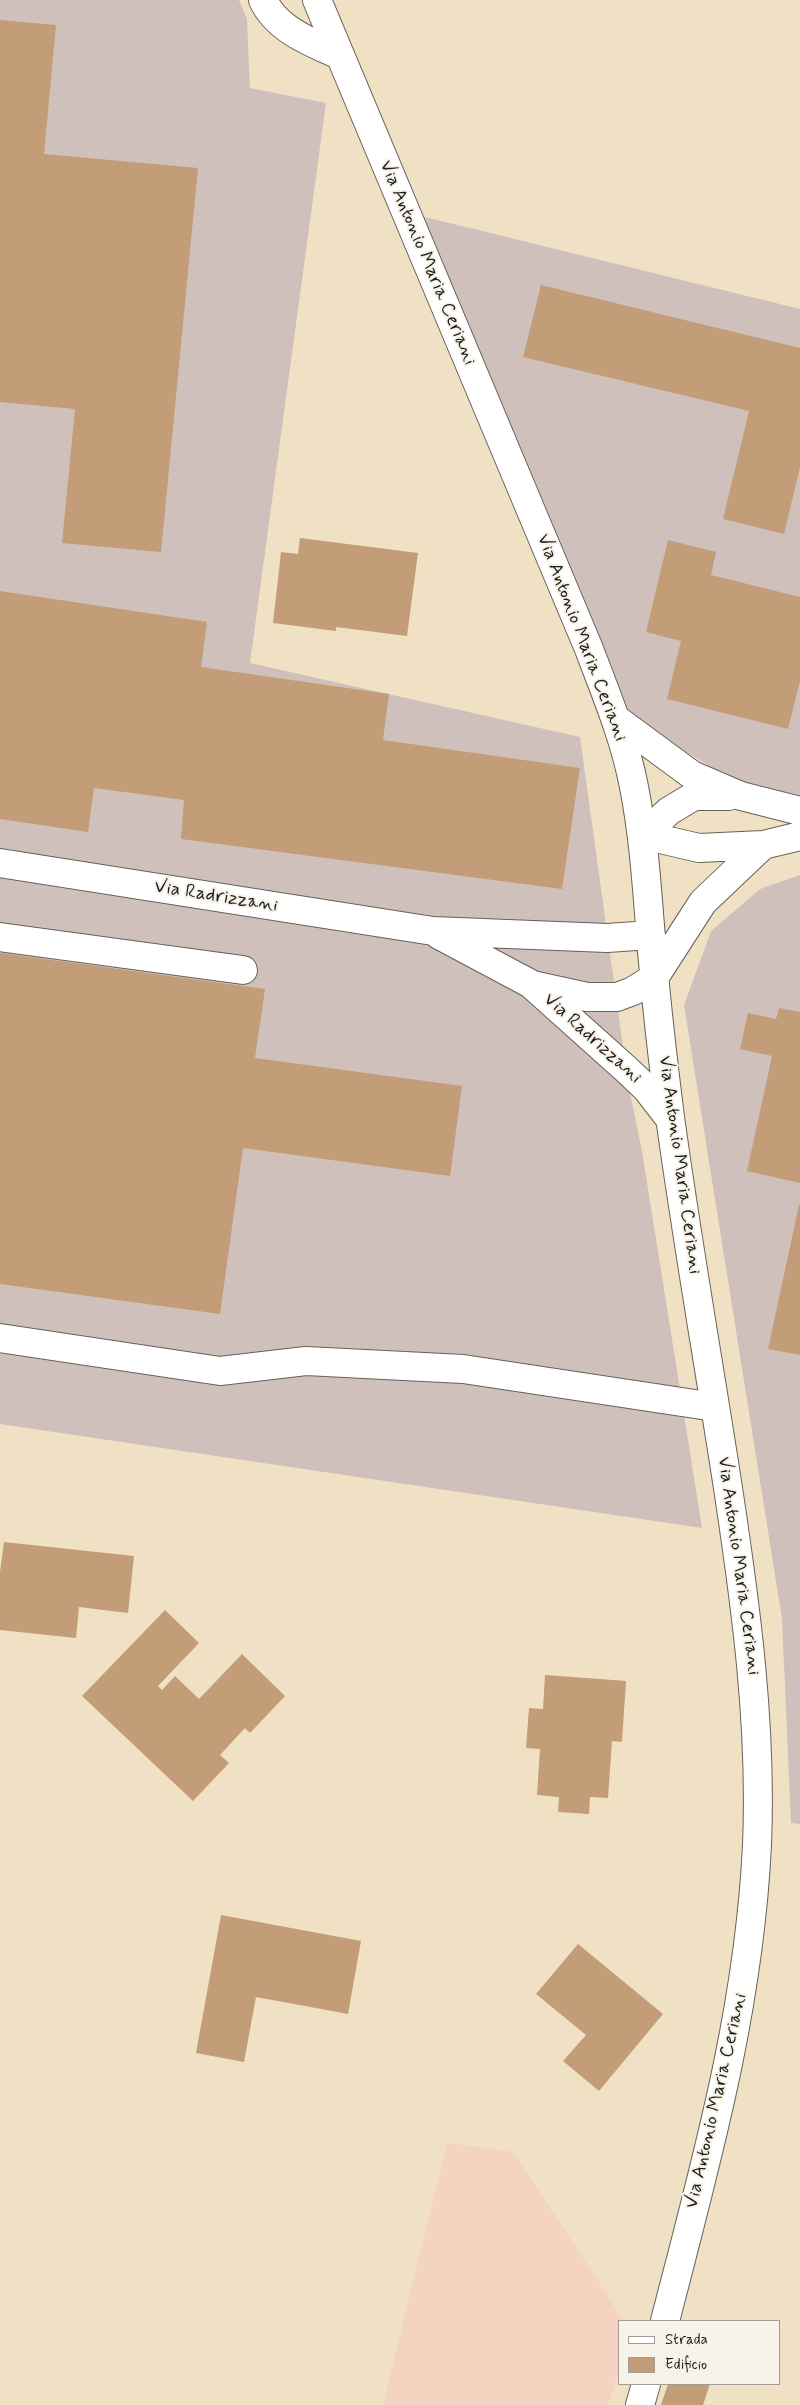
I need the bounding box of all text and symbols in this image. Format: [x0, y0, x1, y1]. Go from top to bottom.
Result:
street label: Via Antonio Maria Ceriani [373, 157, 481, 369]
street label: Via Antonio Maria Ceriani [531, 531, 631, 745]
street label: Via Radrizzani [153, 876, 279, 918]
street label: Via Radrizzani [538, 989, 646, 1089]
street label: Via Antonio Maria Ceriani [652, 1054, 706, 1276]
street label: Via Antonio Maria Ceriani [711, 1455, 765, 1677]
street label: Via Antonio Maria Ceriani [681, 1991, 753, 2211]
legend [618, 2320, 780, 2385]
text: Strada [665, 2330, 708, 2350]
text: Edificio [665, 2355, 707, 2375]

